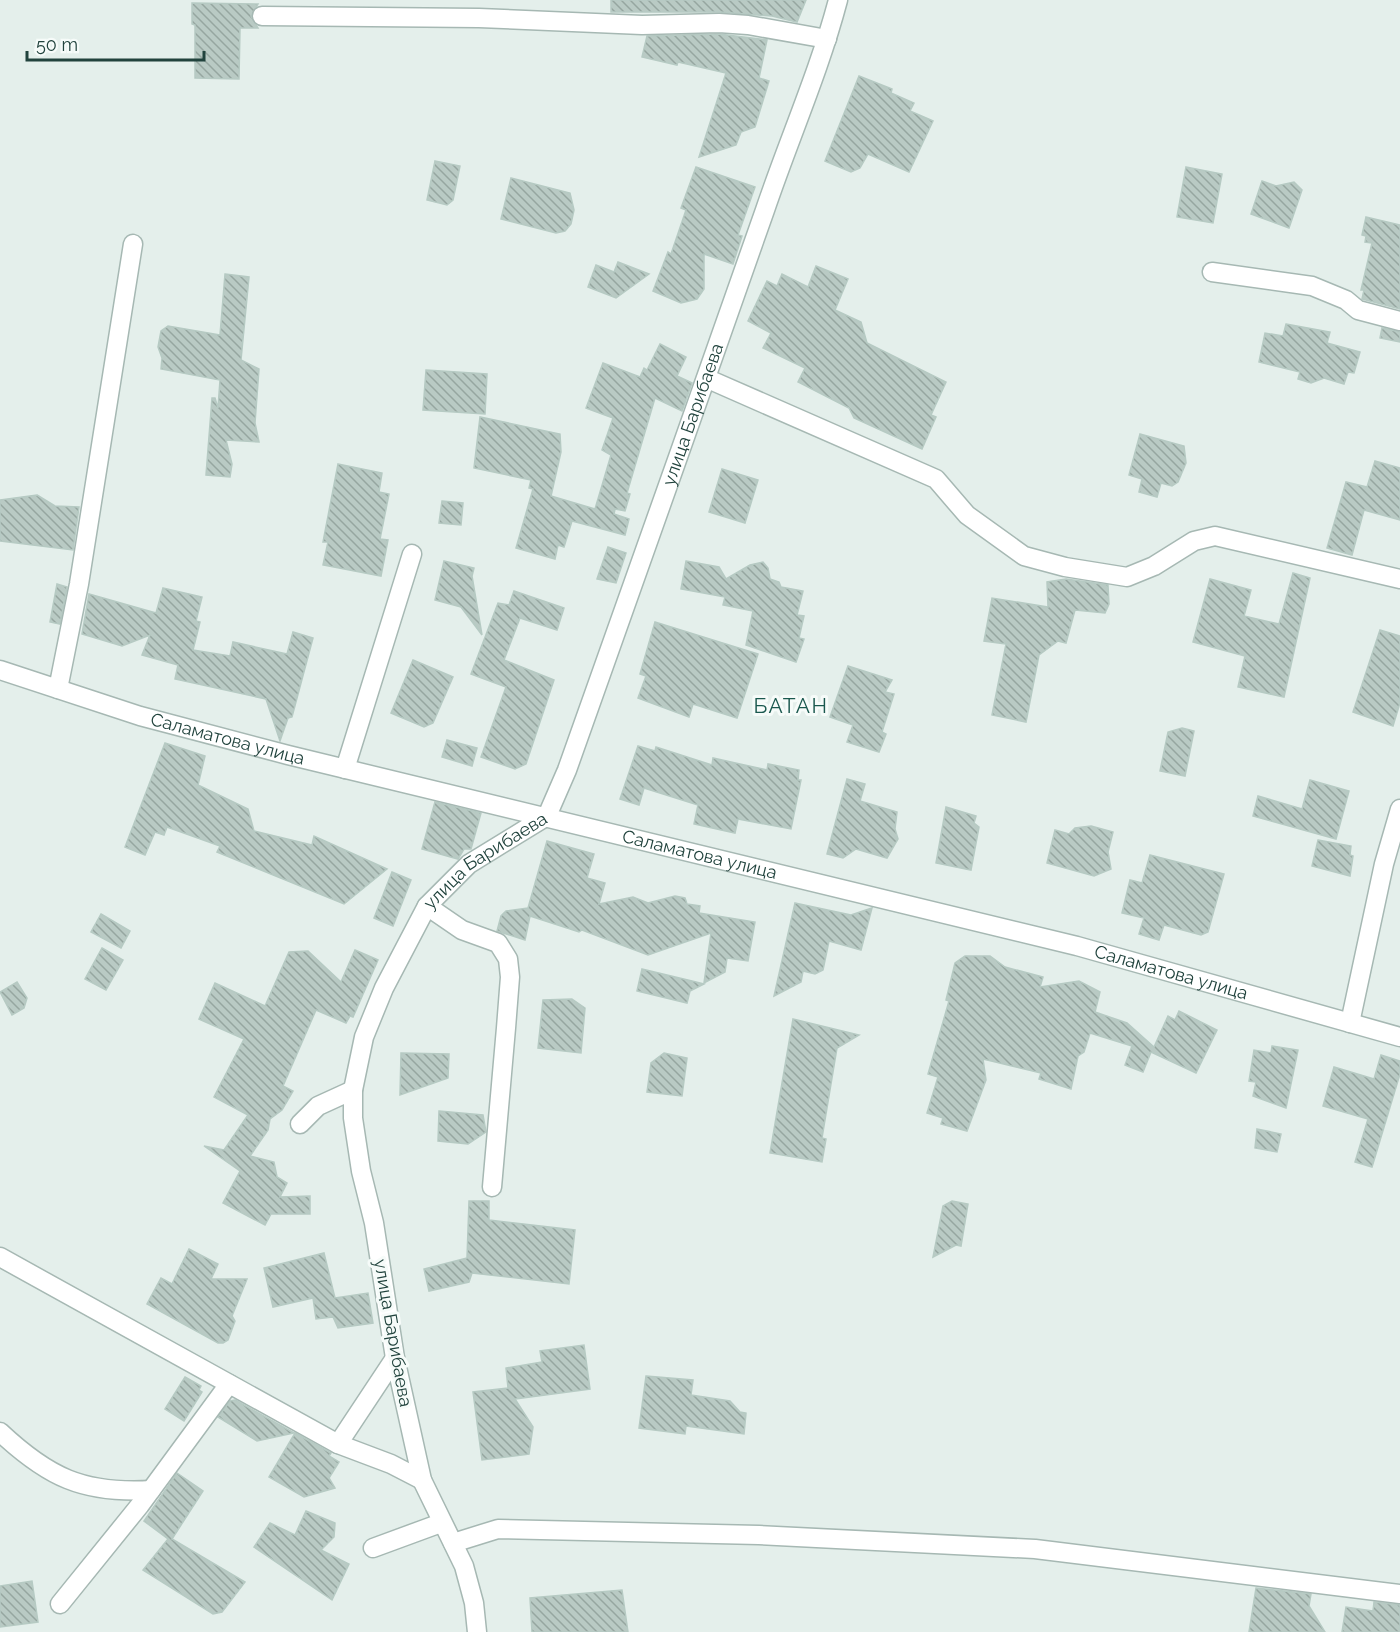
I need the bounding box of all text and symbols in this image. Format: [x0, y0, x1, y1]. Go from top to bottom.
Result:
scale bar [27, 24, 204, 62]
text: 50 m [36, 34, 78, 55]
street label: улица Барибаева [658, 340, 727, 488]
district label: БАТАН [754, 693, 828, 718]
street label: Саламатова улица [149, 708, 307, 769]
street label: улица Барибаева [419, 808, 551, 913]
street label: Саламатова улица [620, 825, 779, 883]
street label: Саламатова улица [1092, 940, 1250, 1004]
street label: улица Барибаева [370, 1257, 417, 1408]

